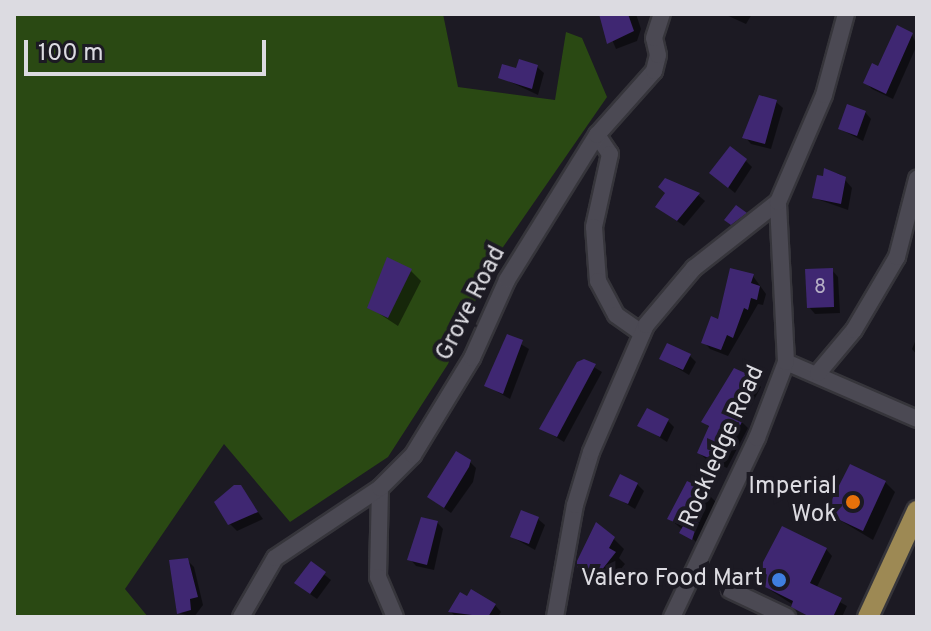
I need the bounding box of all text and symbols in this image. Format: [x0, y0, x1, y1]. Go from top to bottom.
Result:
scale bar [28, 24, 270, 74]
text: 100 m [38, 39, 104, 69]
street label: Grove Road [431, 242, 513, 366]
house number: 8 [814, 276, 826, 300]
street label: Rockledge Road [674, 361, 772, 533]
place label: Imperial Wok [748, 474, 837, 530]
marker: Imperial Wok [844, 493, 862, 511]
place label: Valero Food Mart [581, 566, 763, 594]
marker: Valero Food Mart [770, 571, 788, 589]

